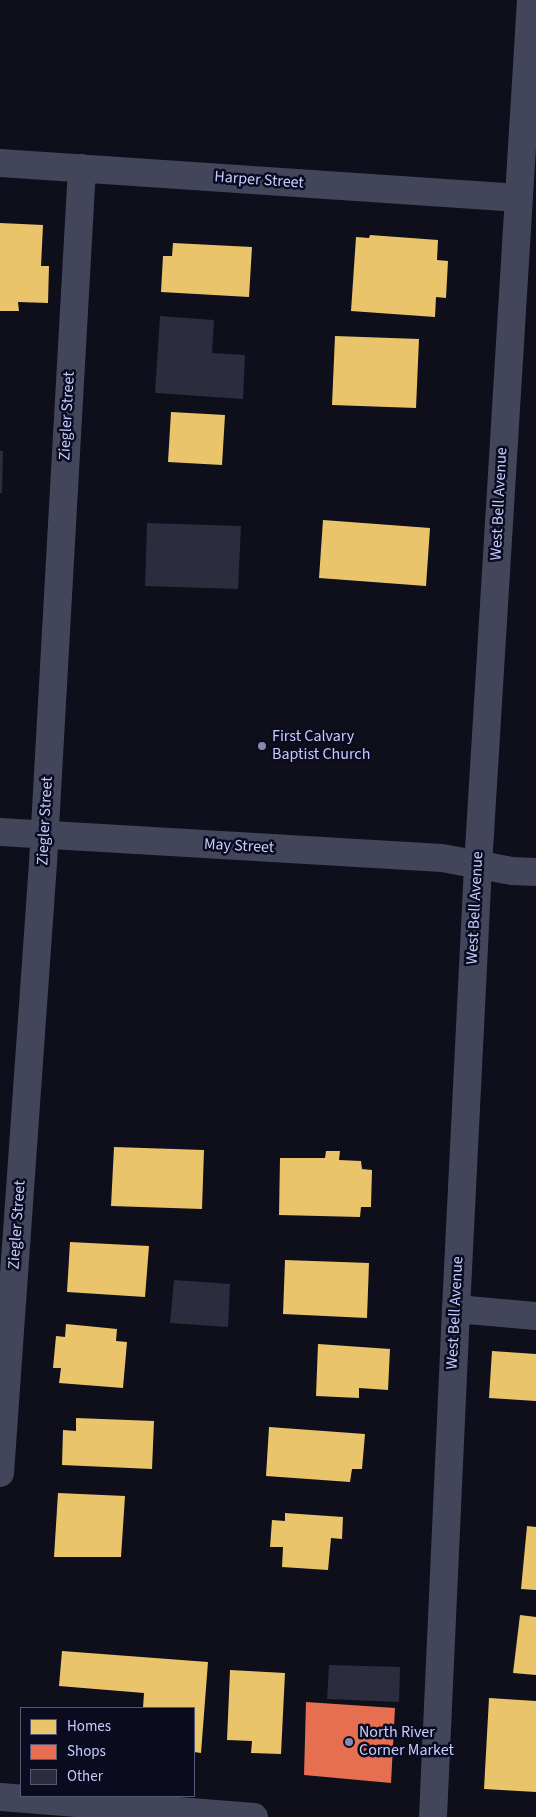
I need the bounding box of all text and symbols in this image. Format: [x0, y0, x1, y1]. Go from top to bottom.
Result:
street label: Harper Street [214, 168, 304, 194]
street label: Ziegler Street [56, 371, 80, 461]
street label: West Bell Avenue [487, 447, 513, 561]
place label: First Calvary Baptist Church [272, 727, 370, 765]
marker: First Calvary Baptist Church [256, 740, 268, 752]
street label: Ziegler Street [34, 776, 58, 866]
street label: May Street [203, 836, 275, 858]
street label: West Bell Avenue [463, 851, 489, 965]
street label: Ziegler Street [5, 1180, 31, 1270]
street label: West Bell Avenue [443, 1256, 469, 1370]
legend [20, 1707, 195, 1797]
text: Homes [67, 1716, 111, 1737]
place label: North River Corner Market [359, 1723, 454, 1761]
marker: North River Corner Market [343, 1736, 355, 1748]
text: Shops [67, 1741, 106, 1762]
text: Other [67, 1766, 103, 1787]

